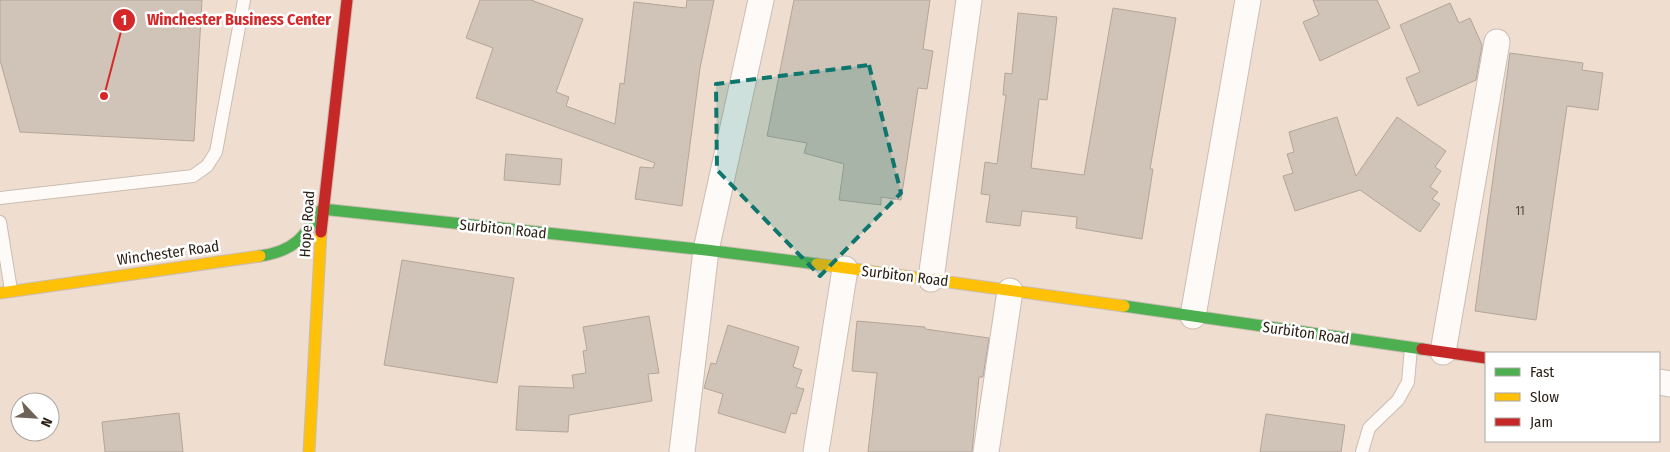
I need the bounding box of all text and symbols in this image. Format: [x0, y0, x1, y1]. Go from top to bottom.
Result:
callout: Winchester Business Center [112, 4, 341, 35]
text: Winchester Business Center [147, 10, 331, 29]
text: 1 [121, 11, 127, 29]
street label: Hope Road [296, 190, 318, 258]
house number: 11 [1515, 204, 1525, 218]
street label: Surbiton Road [459, 215, 547, 243]
street label: Winchester Road [116, 237, 220, 269]
street label: Surbiton Road [861, 262, 949, 290]
street label: Surbiton Road [1261, 318, 1351, 348]
legend [1485, 352, 1660, 442]
text: Fast [1530, 363, 1554, 381]
text: Slow [1530, 388, 1559, 406]
north arrow [10, 392, 60, 442]
text: Jam [1530, 413, 1553, 431]
text: N [37, 415, 56, 430]

